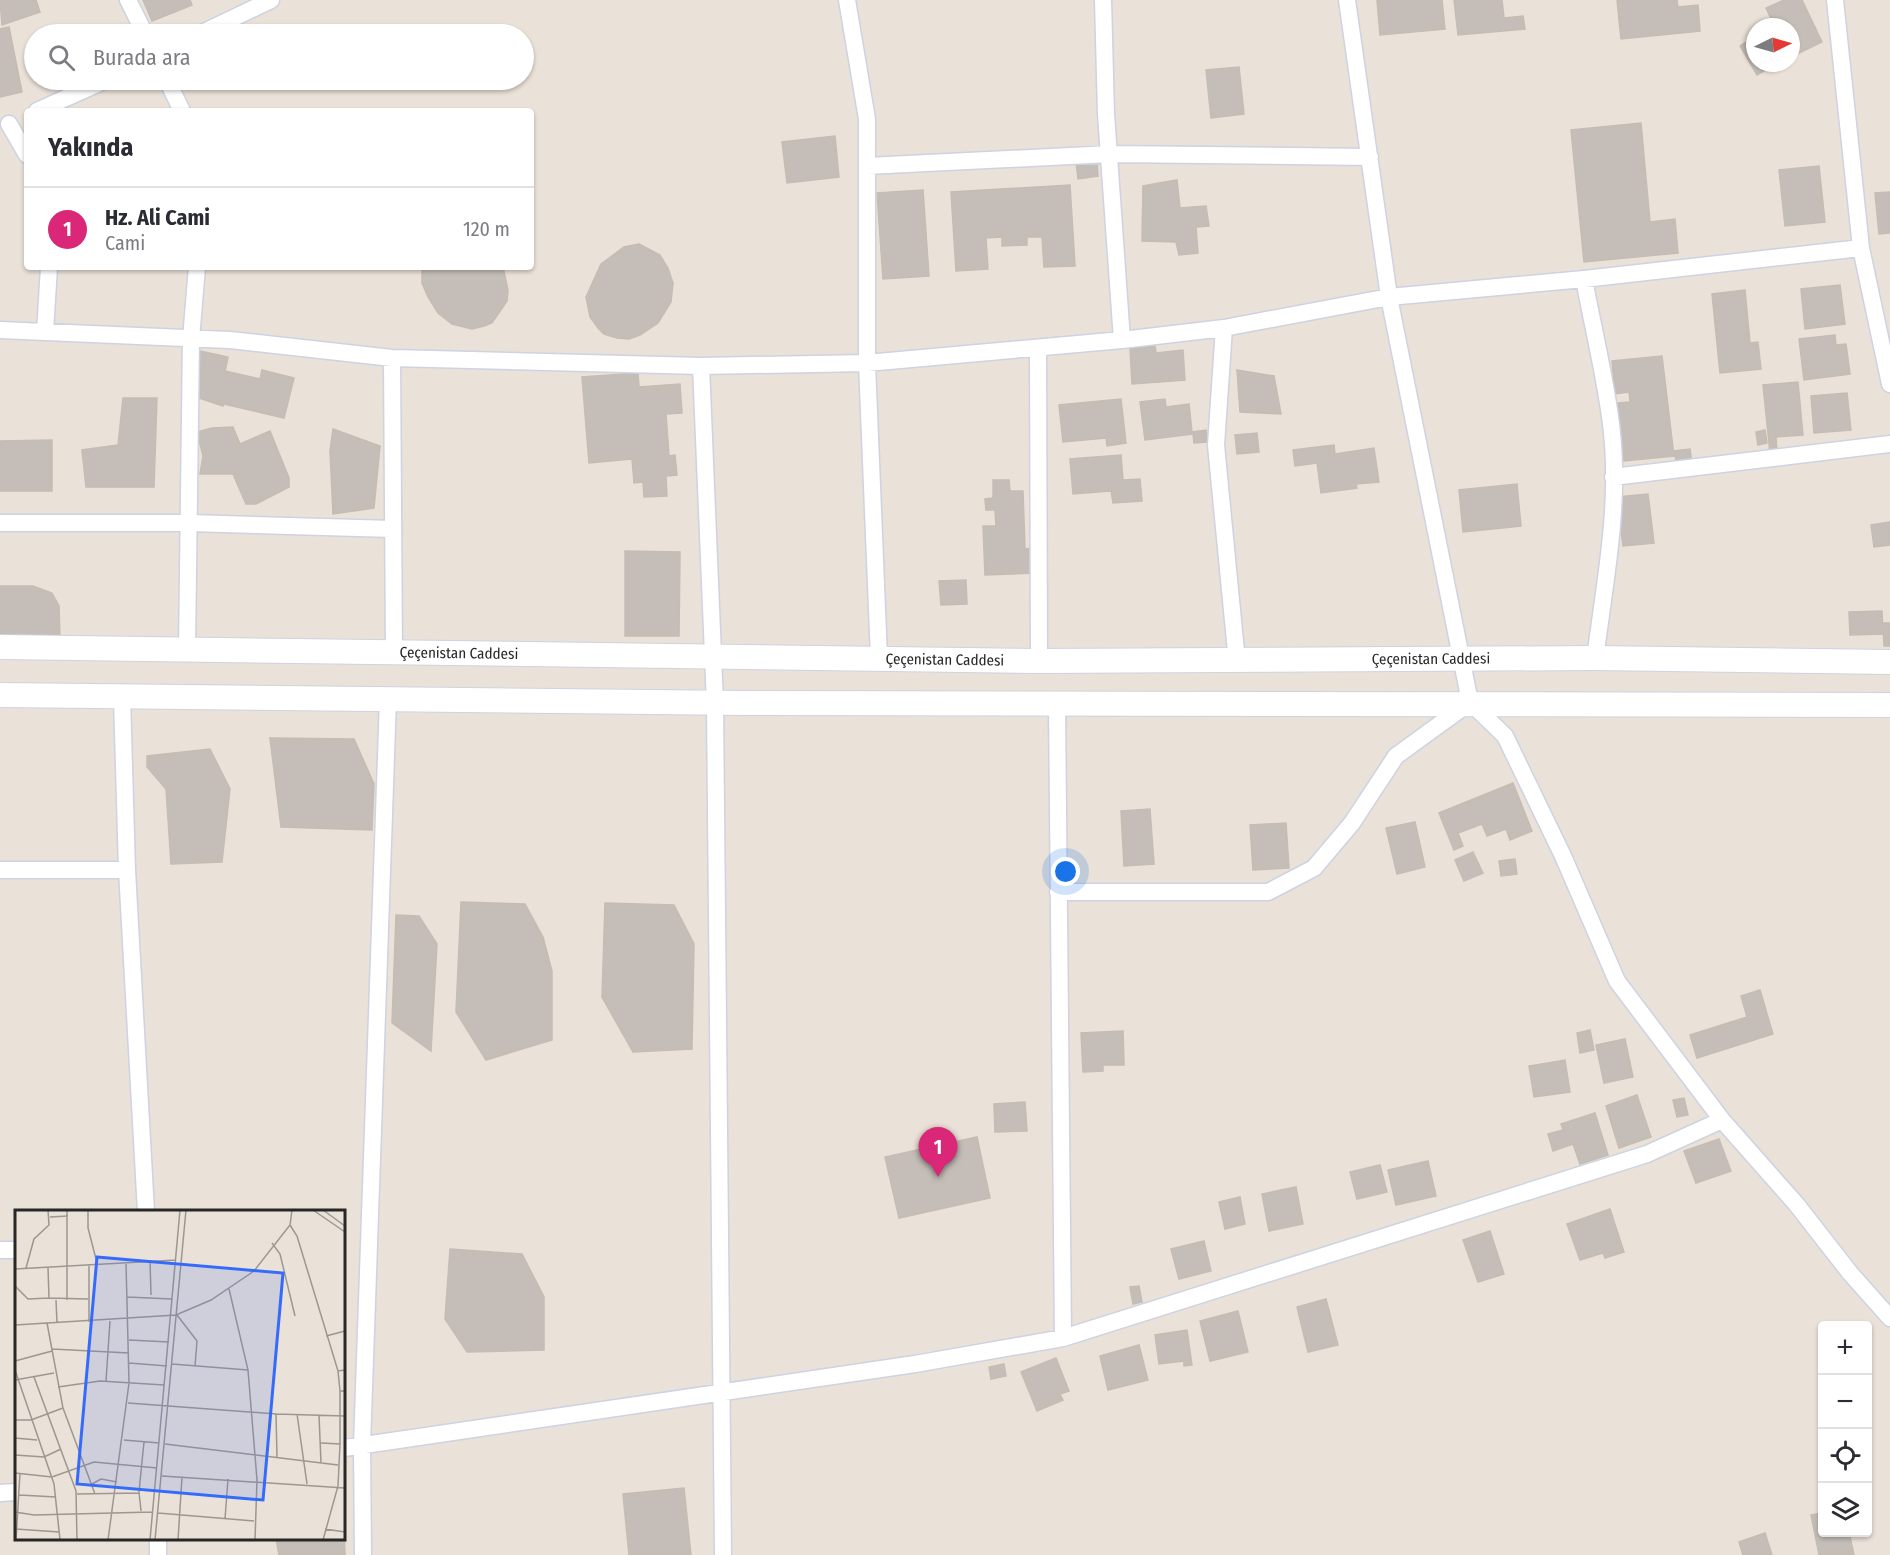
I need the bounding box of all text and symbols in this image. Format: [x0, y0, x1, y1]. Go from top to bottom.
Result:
north arrow [1746, 18, 1800, 72]
search box [24, 24, 534, 90]
icon: search [45, 41, 78, 74]
text: Burada ara [93, 44, 191, 71]
text: Yakında [48, 132, 133, 163]
text: Hz. Ali Cami [105, 204, 210, 231]
text: 1 [63, 217, 72, 241]
text: 120 m [463, 217, 510, 241]
text: Cami [105, 231, 145, 255]
street label: Çeçenistan Caddesi [400, 643, 518, 663]
street label: Çeçenistan Caddesi [886, 650, 1004, 670]
street label: Çeçenistan Caddesi [1372, 650, 1490, 668]
your location [1051, 857, 1080, 886]
pin: 1 [918, 1128, 958, 1177]
inset map [15, 1210, 345, 1540]
map controls [1818, 1321, 1872, 1537]
button: + [1818, 1321, 1872, 1375]
button: − [1818, 1375, 1872, 1429]
button: locate [1818, 1429, 1872, 1483]
button: layers [1818, 1483, 1872, 1537]

